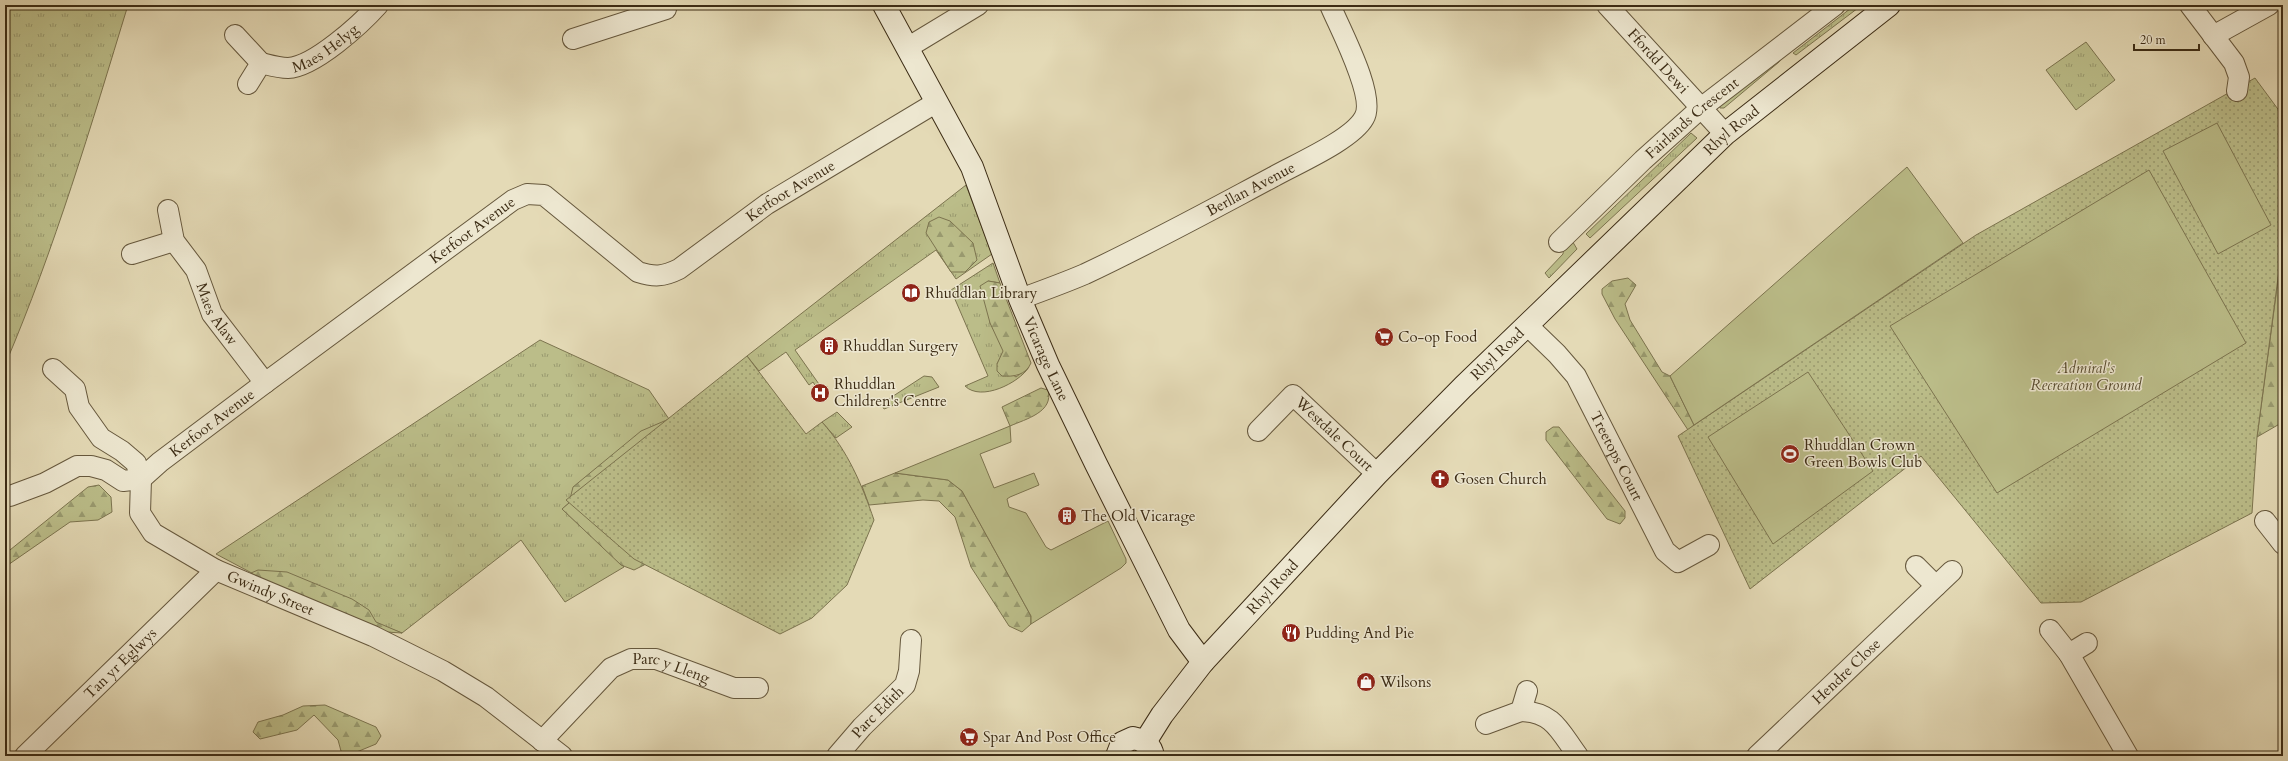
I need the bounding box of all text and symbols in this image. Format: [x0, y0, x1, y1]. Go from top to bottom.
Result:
street label: Maes Helyg [289, 19, 363, 77]
street label: Ffordd Dewi [1623, 24, 1693, 98]
scale bar [2134, 26, 2199, 52]
text: 20 m [2140, 32, 2167, 48]
street label: Fairlands Crescent [1641, 73, 1743, 163]
street label: Rhyl Road [1699, 101, 1763, 159]
street label: Kerfoot Avenue [742, 155, 839, 226]
street label: Berllan Avenue [1203, 157, 1299, 221]
street label: Kerfoot Avenue [425, 192, 519, 268]
street label: Maes Alaw [191, 280, 242, 349]
library icon: Rhuddlan Library [900, 282, 922, 304]
place label: Rhuddlan Library [925, 283, 1037, 303]
street label: Vicarage Lane [1019, 313, 1074, 404]
street label: Rhyl Road [1466, 323, 1528, 385]
supermarket icon: Co-op Food [1373, 326, 1395, 348]
place label: Co-op Food [1398, 327, 1477, 347]
building icon: Rhuddlan Surgery [818, 335, 840, 357]
place label: Rhuddlan Surgery [843, 336, 959, 356]
park label: Admiral's Recreation Ground [2030, 358, 2142, 395]
place label: Rhuddlan Children's Centre [834, 374, 947, 411]
hospital icon: Rhuddlan Children's Centre [809, 382, 831, 404]
street label: Kerfoot Avenue [165, 384, 259, 461]
street label: Westdale Court [1290, 392, 1378, 476]
street label: Treetops Court [1585, 408, 1648, 504]
place label: Rhuddlan Crown Green Bowls Club [1804, 435, 1922, 472]
sports icon: Rhuddlan Crown Green Bowls Club [1779, 443, 1801, 465]
church icon: Gosen Church [1429, 468, 1451, 490]
place label: Gosen Church [1454, 469, 1548, 489]
building icon: The Old Vicarage [1056, 505, 1078, 527]
place label: The Old Vicarage [1081, 506, 1196, 526]
street label: Rhyl Road [1242, 556, 1303, 619]
street label: Gwindy Street [224, 566, 317, 620]
restaurant icon: Pudding And Pie [1280, 622, 1302, 644]
street label: Tan yr Eglwys [80, 623, 161, 703]
place label: Pudding And Pie [1305, 623, 1415, 643]
street label: Hendre Close [1808, 634, 1885, 709]
street label: Parc y Lleng [632, 649, 713, 688]
shop icon: Wilsons [1355, 671, 1377, 693]
place label: Wilsons [1379, 672, 1431, 692]
street label: Parc Edith [847, 681, 909, 742]
supermarket icon: Spar And Post Office [958, 726, 980, 748]
place label: Spar And Post Office [983, 727, 1116, 747]

